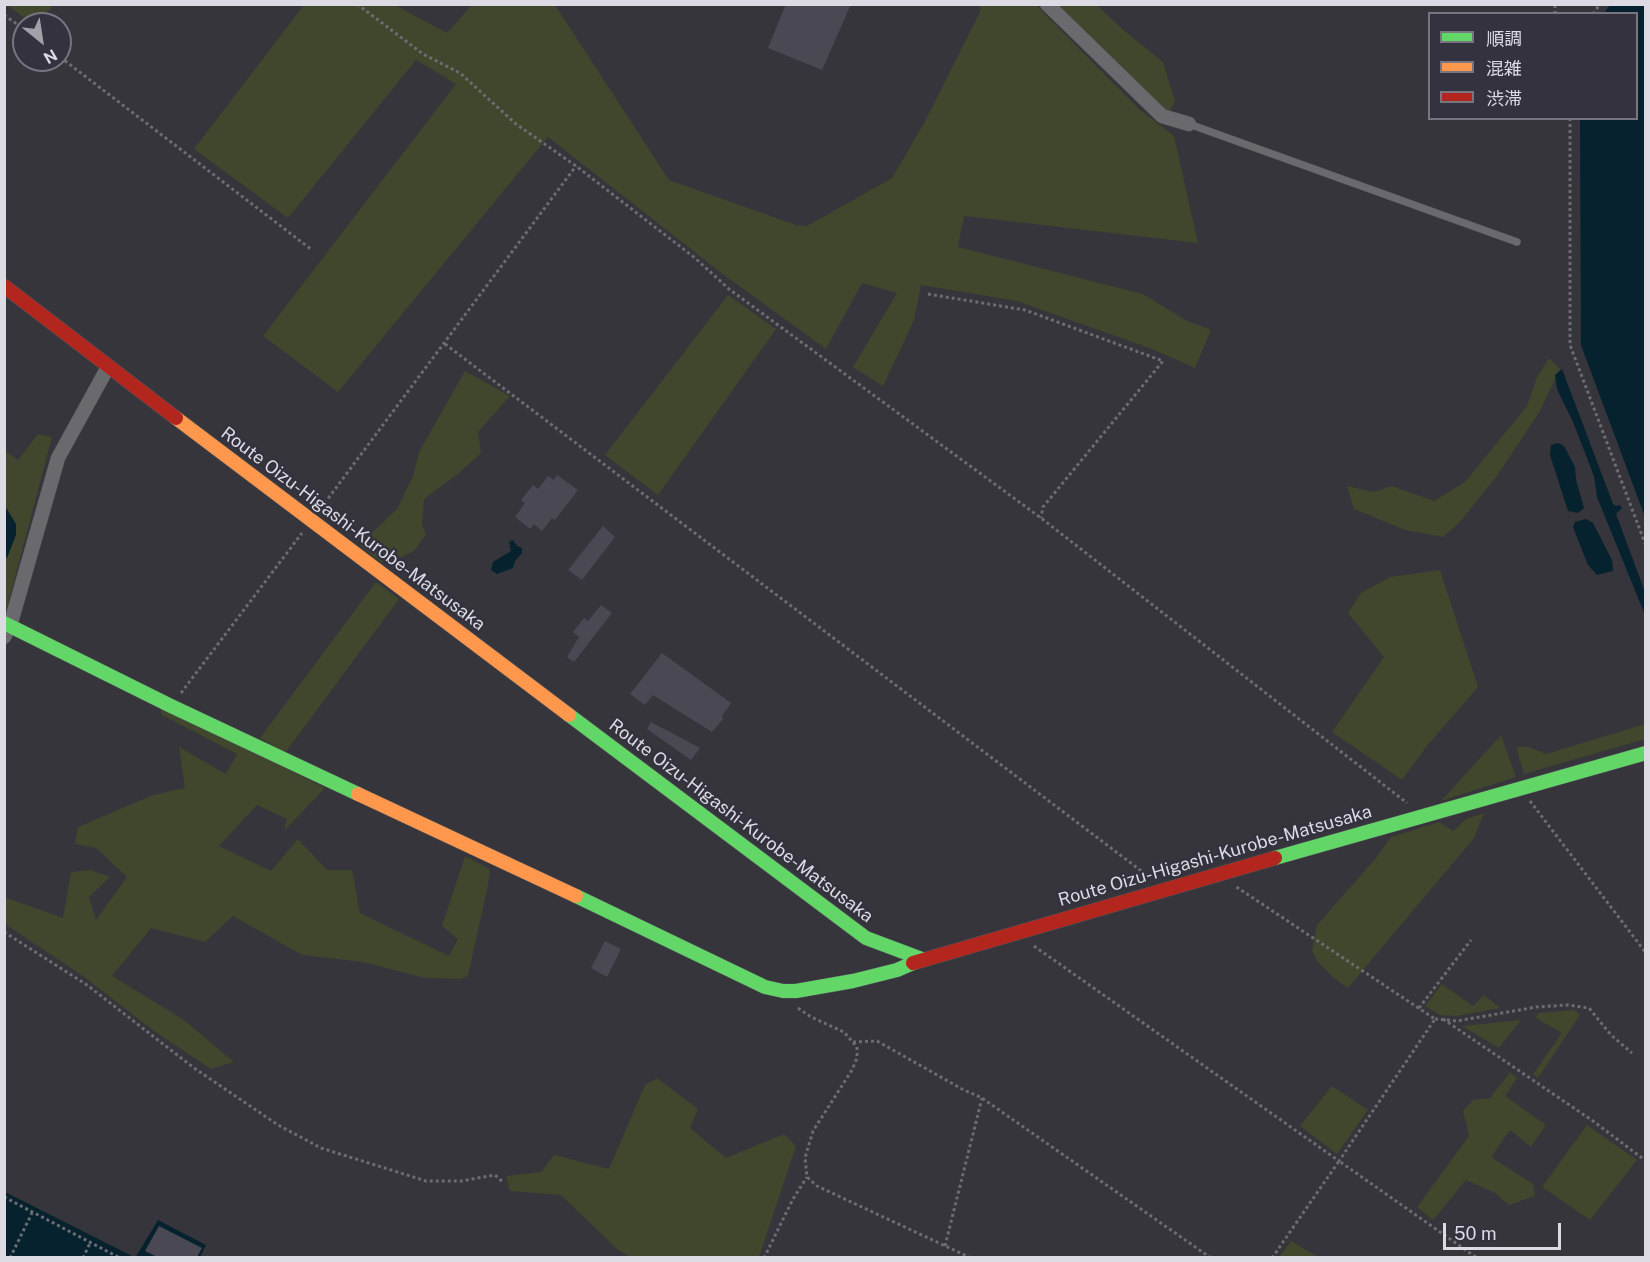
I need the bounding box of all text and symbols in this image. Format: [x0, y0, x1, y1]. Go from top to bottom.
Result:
north arrow [12, 12, 72, 72]
legend [1428, 12, 1638, 120]
text: 順調 [1486, 28, 1522, 49]
text: N [40, 45, 60, 68]
text: 混雑 [1486, 58, 1522, 79]
text: 渋滞 [1486, 88, 1522, 109]
street label: Route Oizu-Higashi-Kurobe-Matsusaka [217, 423, 489, 635]
street label: Route Oizu-Higashi-Kurobe-Matsusaka [605, 715, 877, 927]
street label: Route Oizu-Higashi-Kurobe-Matsusaka [1056, 801, 1374, 911]
scale bar [1446, 1211, 1564, 1249]
text: 50 m [1454, 1223, 1497, 1244]

